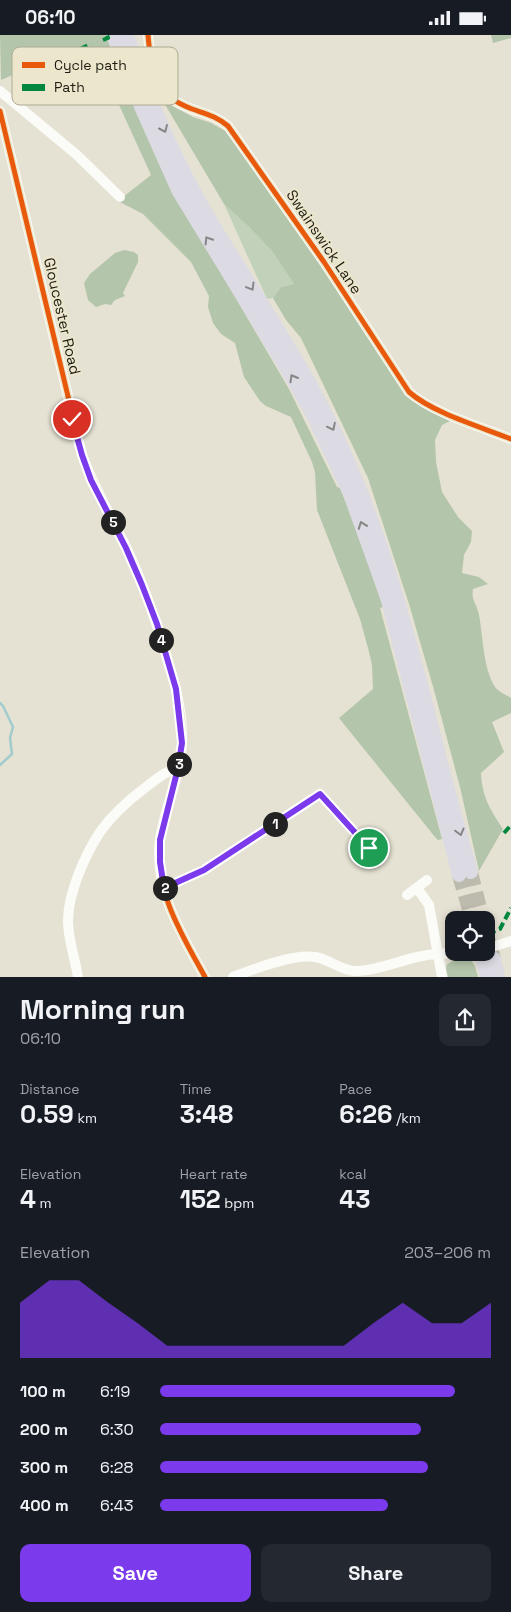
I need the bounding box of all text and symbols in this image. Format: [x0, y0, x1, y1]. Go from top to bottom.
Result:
text: 06:10 [25, 5, 76, 30]
legend [12, 47, 178, 105]
text: Cycle path [54, 56, 127, 74]
text: Path [54, 78, 85, 96]
one-way arrow [158, 124, 169, 133]
street label: Swainswick Lane [282, 186, 366, 298]
one-way arrow [204, 236, 214, 245]
street label: Gloucester Road [40, 256, 85, 376]
one-way arrow [244, 281, 254, 290]
one-way arrow [289, 375, 299, 384]
pin [51, 398, 93, 440]
icon: check [58, 405, 86, 433]
one-way arrow [326, 422, 336, 431]
pin: 5 [100, 509, 126, 535]
text: 5 [109, 513, 118, 531]
one-way arrow [358, 521, 368, 530]
pin: 4 [148, 627, 174, 653]
text: 4 [157, 631, 166, 649]
pin: 3 [166, 751, 192, 777]
text: 3 [175, 755, 184, 773]
pin: 1 [262, 811, 288, 837]
text: 1 [272, 815, 279, 833]
pin [348, 827, 390, 869]
one-way arrow [454, 827, 464, 835]
icon: arrive [355, 834, 383, 862]
pin: 2 [152, 875, 178, 901]
text: 2 [161, 879, 170, 897]
map controls [445, 911, 495, 961]
button: locate [445, 911, 495, 961]
text: Morning run [20, 991, 185, 1027]
button: share [439, 994, 491, 1046]
text: 06:10 [20, 1028, 61, 1049]
text: Distance [20, 1080, 80, 1098]
text: Time [180, 1080, 212, 1098]
text: Pace [339, 1080, 372, 1098]
text: 0.59 [20, 1098, 74, 1130]
text: 3:48 [180, 1098, 233, 1130]
text: 6:26 [339, 1098, 393, 1130]
text: km [74, 1109, 97, 1127]
text: /km [393, 1109, 421, 1127]
text: Elevation [20, 1165, 81, 1183]
text: Heart rate [180, 1165, 248, 1183]
text: kcal [339, 1165, 366, 1183]
text: 4 [20, 1183, 36, 1215]
text: 152 [180, 1183, 221, 1215]
text: 43 [339, 1183, 370, 1215]
text: m [36, 1194, 52, 1212]
text: bpm [221, 1194, 254, 1212]
text: Elevation [20, 1242, 90, 1263]
text: 203–206 m [404, 1242, 491, 1263]
text: 100 m [20, 1381, 66, 1402]
text: 6:19 [100, 1381, 130, 1402]
text: 200 m [20, 1419, 68, 1440]
text: 6:30 [100, 1419, 134, 1440]
text: 300 m [20, 1457, 68, 1478]
text: 6:28 [100, 1457, 133, 1478]
text: 400 m [20, 1495, 69, 1516]
text: 6:43 [100, 1495, 134, 1516]
button: Save [20, 1544, 251, 1602]
button: Share [261, 1544, 491, 1602]

